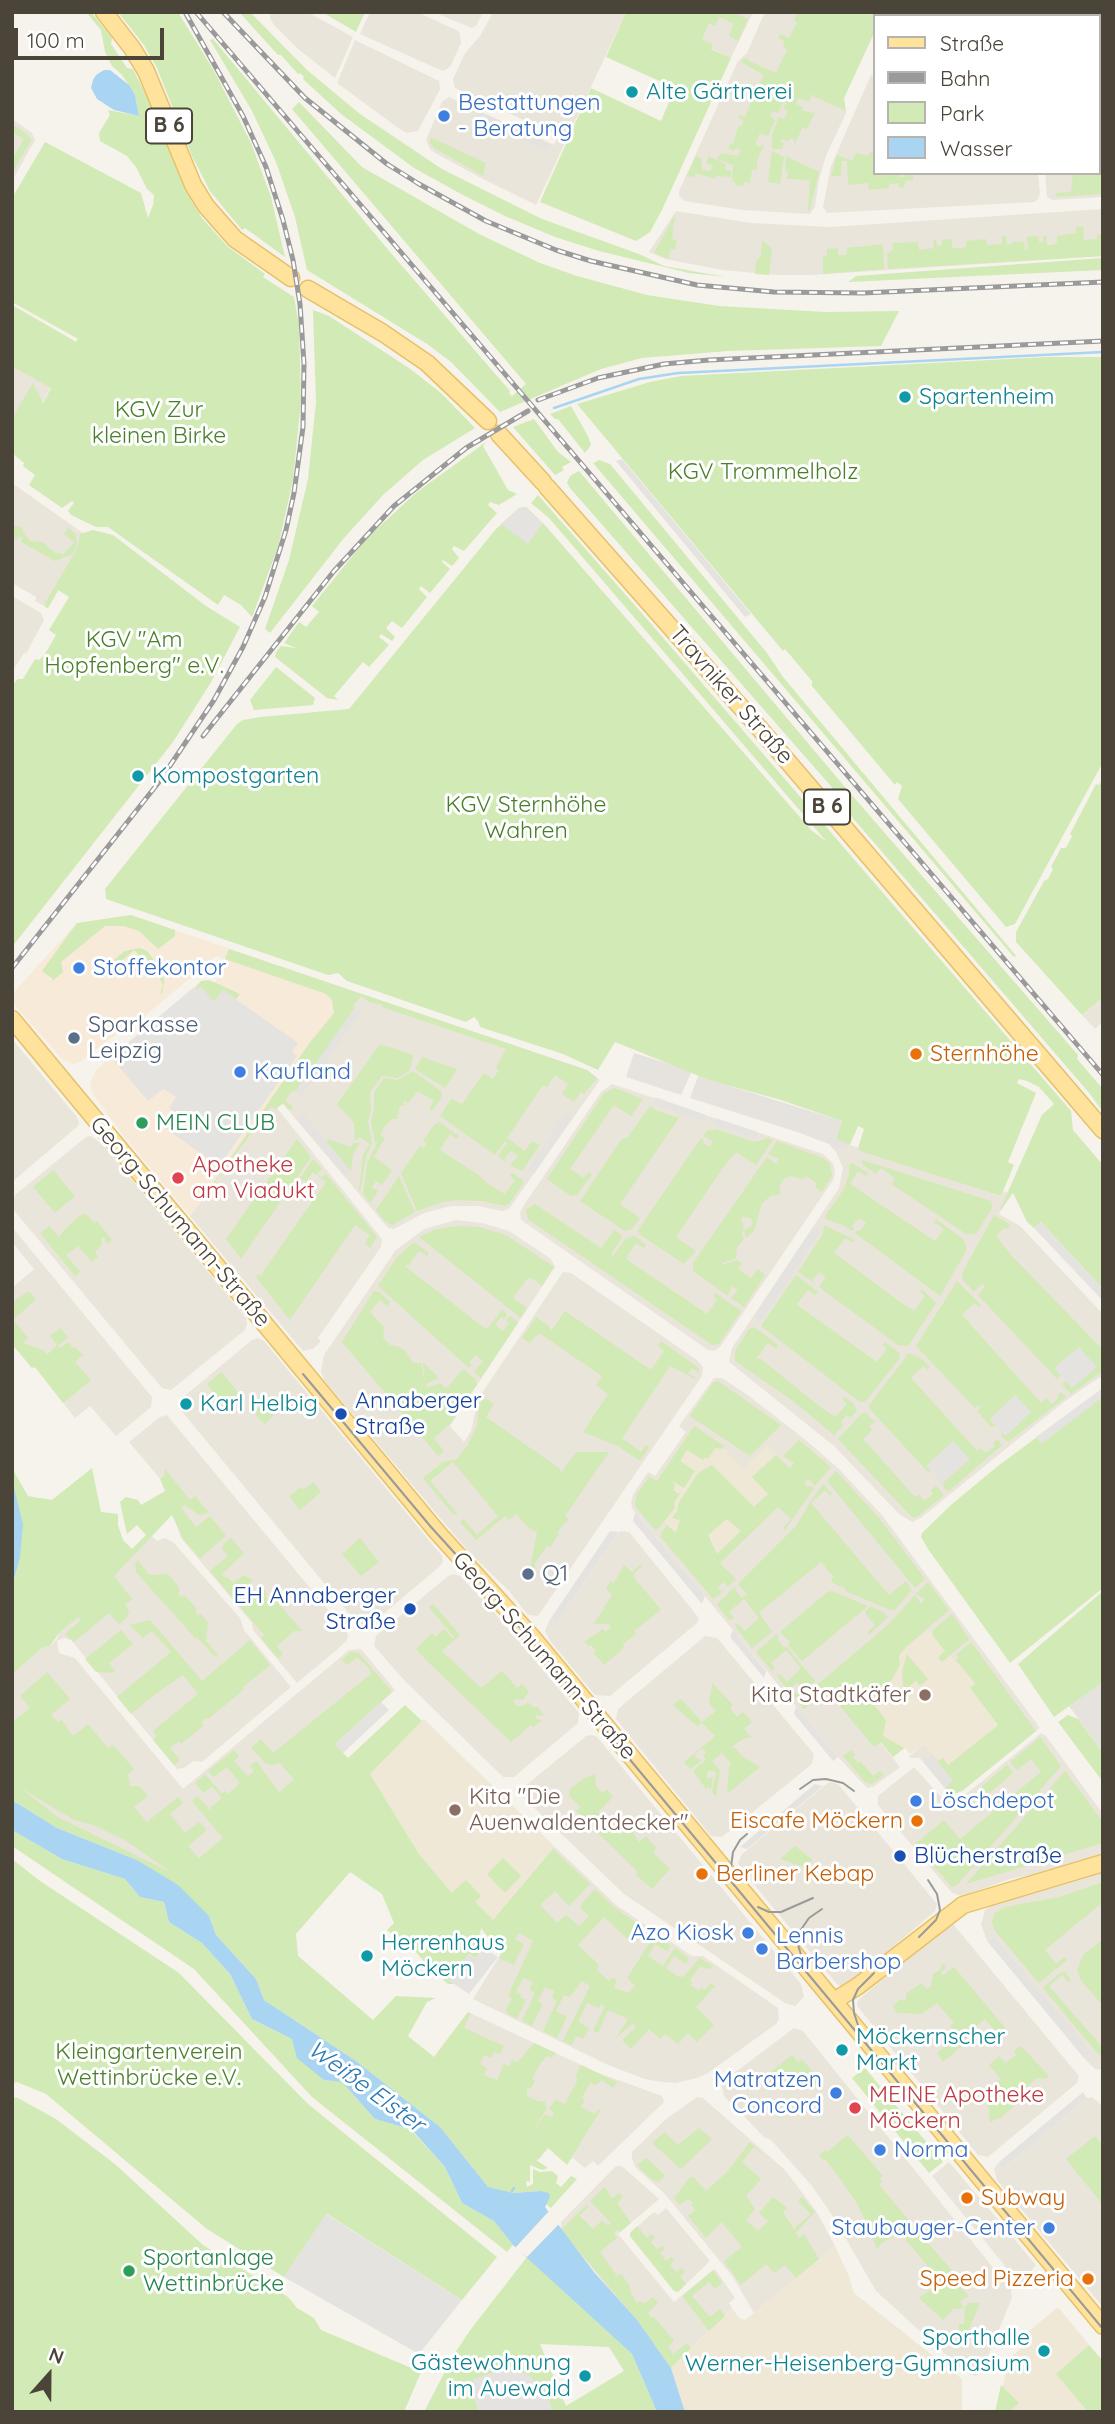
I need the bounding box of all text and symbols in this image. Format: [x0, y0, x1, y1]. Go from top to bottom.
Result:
scale bar [18, 14, 168, 58]
legend [874, 14, 1101, 175]
text: 100 m [27, 27, 85, 53]
text: Straße [940, 30, 1004, 56]
text: Bahn [940, 65, 990, 91]
place label: Alte Gärtnerei [646, 78, 793, 106]
marker: Alte Gärtnerei [624, 84, 640, 100]
place label: Bestattungen - Beratung [458, 89, 601, 143]
text: Park [940, 100, 984, 126]
road number: B 6 [146, 108, 192, 144]
marker: Bestattungen - Beratung [436, 108, 452, 124]
text: Wasser [940, 135, 1012, 161]
place label: Spartenheim [919, 383, 1055, 411]
marker: Spartenheim [897, 389, 913, 405]
park label: KGV Zur kleinen Birke [92, 396, 226, 450]
park label: KGV Trommelholz [668, 458, 858, 486]
street label: Travniker Straße [663, 620, 799, 770]
park label: KGV "Am Hopfenberg" e.V. [44, 626, 224, 680]
place label: Kompostgarten [152, 762, 319, 790]
marker: Kompostgarten [130, 768, 146, 784]
road number: B 6 [804, 790, 850, 824]
park label: KGV Sternhöhe Wahren [446, 791, 606, 845]
place label: Stoffekontor [93, 954, 226, 982]
marker: Stoffekontor [71, 960, 87, 976]
place label: Sparkasse Leipzig [88, 1011, 198, 1065]
marker: Sparkasse Leipzig [66, 1030, 82, 1046]
place label: Sternhöhe [930, 1040, 1039, 1068]
marker: Sternhöhe [908, 1046, 924, 1062]
place label: Kaufland [254, 1058, 351, 1086]
marker: Kaufland [232, 1064, 248, 1080]
place label: MEIN CLUB [156, 1109, 275, 1137]
street label: Georg-Schumann-Straße [84, 1111, 276, 1333]
marker: MEIN CLUB [134, 1115, 150, 1131]
place label: Apotheke am Viadukt [192, 1151, 315, 1205]
marker: Apotheke am Viadukt [170, 1170, 186, 1186]
place label: Annaberger Straße [355, 1387, 482, 1441]
place label: Karl Helbig [200, 1390, 318, 1418]
marker: Karl Helbig [178, 1396, 194, 1412]
marker: Annaberger Straße [333, 1406, 349, 1422]
street label: Georg-Schumann-Straße [446, 1546, 642, 1766]
place label: Q1 [542, 1560, 568, 1588]
marker: Q1 [520, 1566, 536, 1582]
place label: EH Annaberger Straße [234, 1582, 396, 1636]
marker: EH Annaberger Straße [402, 1601, 418, 1617]
place label: Kita Stadtkäfer [751, 1681, 911, 1709]
marker: Kita Stadtkäfer [917, 1687, 933, 1703]
place label: Kita "Die Auenwaldentdecker" [469, 1783, 689, 1837]
place label: Löschdepot [930, 1787, 1054, 1815]
marker: Löschdepot [908, 1793, 924, 1809]
marker: Kita "Die Auenwaldentdecker" [447, 1802, 463, 1818]
place label: Eiscafe Möckern [730, 1807, 903, 1835]
marker: Eiscafe Möckern [909, 1813, 925, 1829]
place label: Blücherstraße [914, 1842, 1062, 1870]
marker: Blücherstraße [892, 1848, 908, 1864]
place label: Berliner Kebap [716, 1860, 874, 1888]
marker: Berliner Kebap [694, 1866, 710, 1882]
place label: Azo Kiosk [631, 1919, 734, 1947]
place label: Lennis Barbershop [776, 1922, 901, 1976]
marker: Azo Kiosk [740, 1925, 756, 1941]
place label: Herrenhaus Möckern [381, 1929, 505, 1983]
marker: Lennis Barbershop [754, 1941, 770, 1957]
marker: Herrenhaus Möckern [359, 1948, 375, 1964]
place label: Möckernscher Markt [856, 2023, 1005, 2077]
water label: Weiße Elster [302, 2035, 430, 2139]
park label: Kleingartenverein Wettinbrücke e.V. [55, 2038, 243, 2092]
marker: Möckernscher Markt [834, 2042, 850, 2058]
place label: Matratzen Concord [714, 2066, 822, 2120]
place label: MEINE Apotheke Möckern [869, 2081, 1044, 2135]
marker: Matratzen Concord [828, 2085, 844, 2101]
marker: MEINE Apotheke Möckern [847, 2100, 863, 2116]
place label: Norma [894, 2136, 968, 2164]
marker: Norma [872, 2142, 888, 2158]
place label: Subway [981, 2184, 1065, 2212]
marker: Subway [959, 2190, 975, 2206]
place label: Staubauger-Center [831, 2214, 1035, 2242]
marker: Staubauger-Center [1041, 2220, 1057, 2236]
place label: Sportanlage Wettinbrücke [143, 2244, 284, 2298]
marker: Sportanlage Wettinbrücke [121, 2263, 137, 2279]
place label: Speed Pizzeria [920, 2265, 1074, 2293]
marker: Speed Pizzeria [1080, 2271, 1096, 2287]
place label: Sporthalle Werner-Heisenberg-Gymnasium [685, 2324, 1030, 2378]
north arrow [14, 2340, 84, 2410]
text: N [46, 2342, 67, 2369]
marker: Sporthalle Werner-Heisenberg-Gymnasium [1036, 2343, 1052, 2359]
place label: Gästewohnung im Auewald [411, 2349, 571, 2403]
marker: Gästewohnung im Auewald [577, 2368, 593, 2384]

